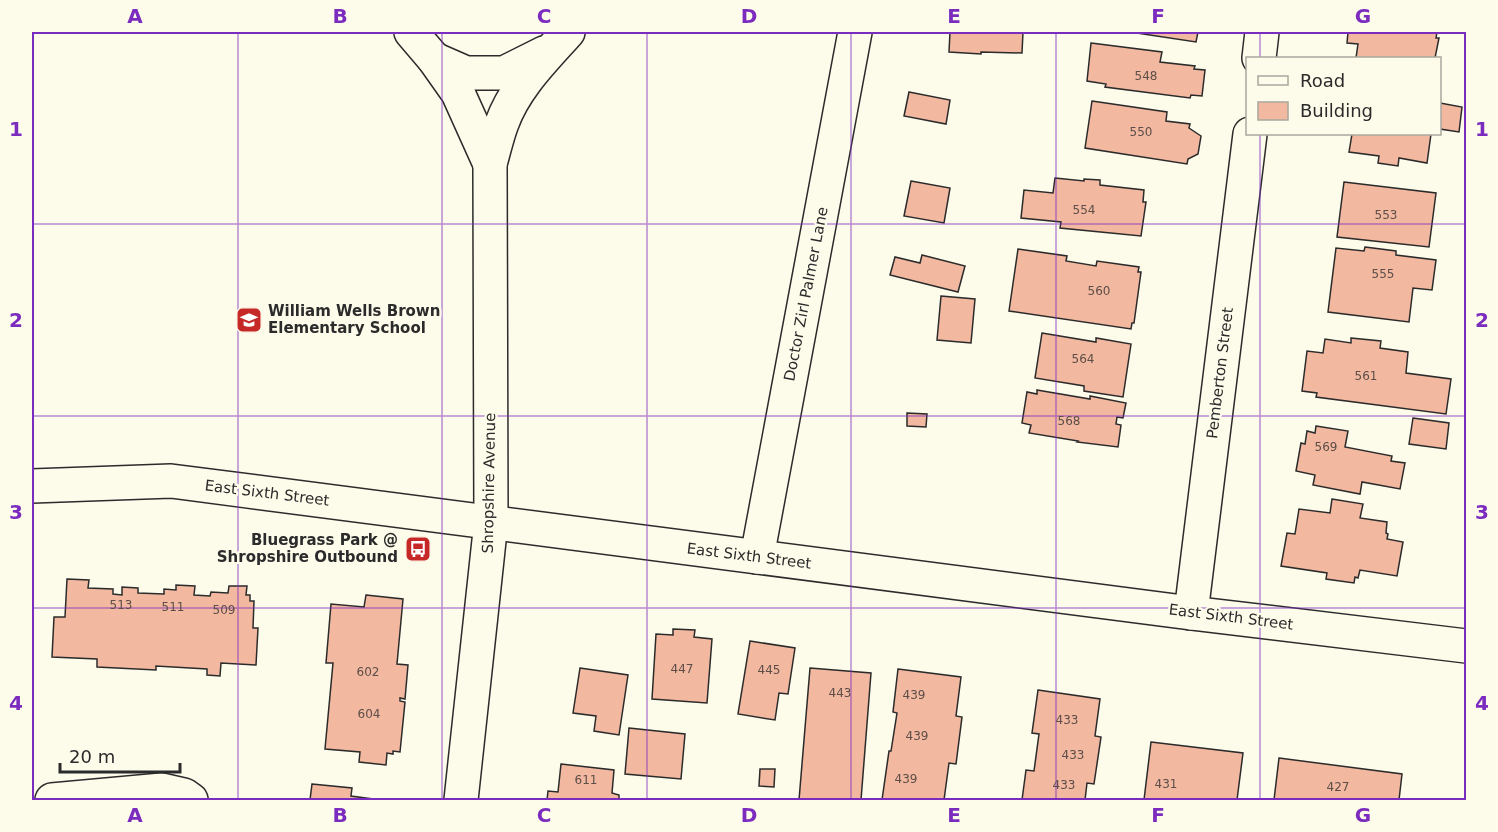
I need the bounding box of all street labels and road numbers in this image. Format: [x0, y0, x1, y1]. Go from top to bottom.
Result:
street label: Doctor Zirl Palmer Lane [780, 205, 832, 383]
street label: Pemberton Street [1203, 306, 1237, 440]
street label: Shropshire Avenue [479, 413, 499, 553]
street label: East Sixth Street [204, 476, 330, 510]
street label: East Sixth Street [686, 539, 812, 573]
street label: East Sixth Street [1168, 600, 1294, 634]

